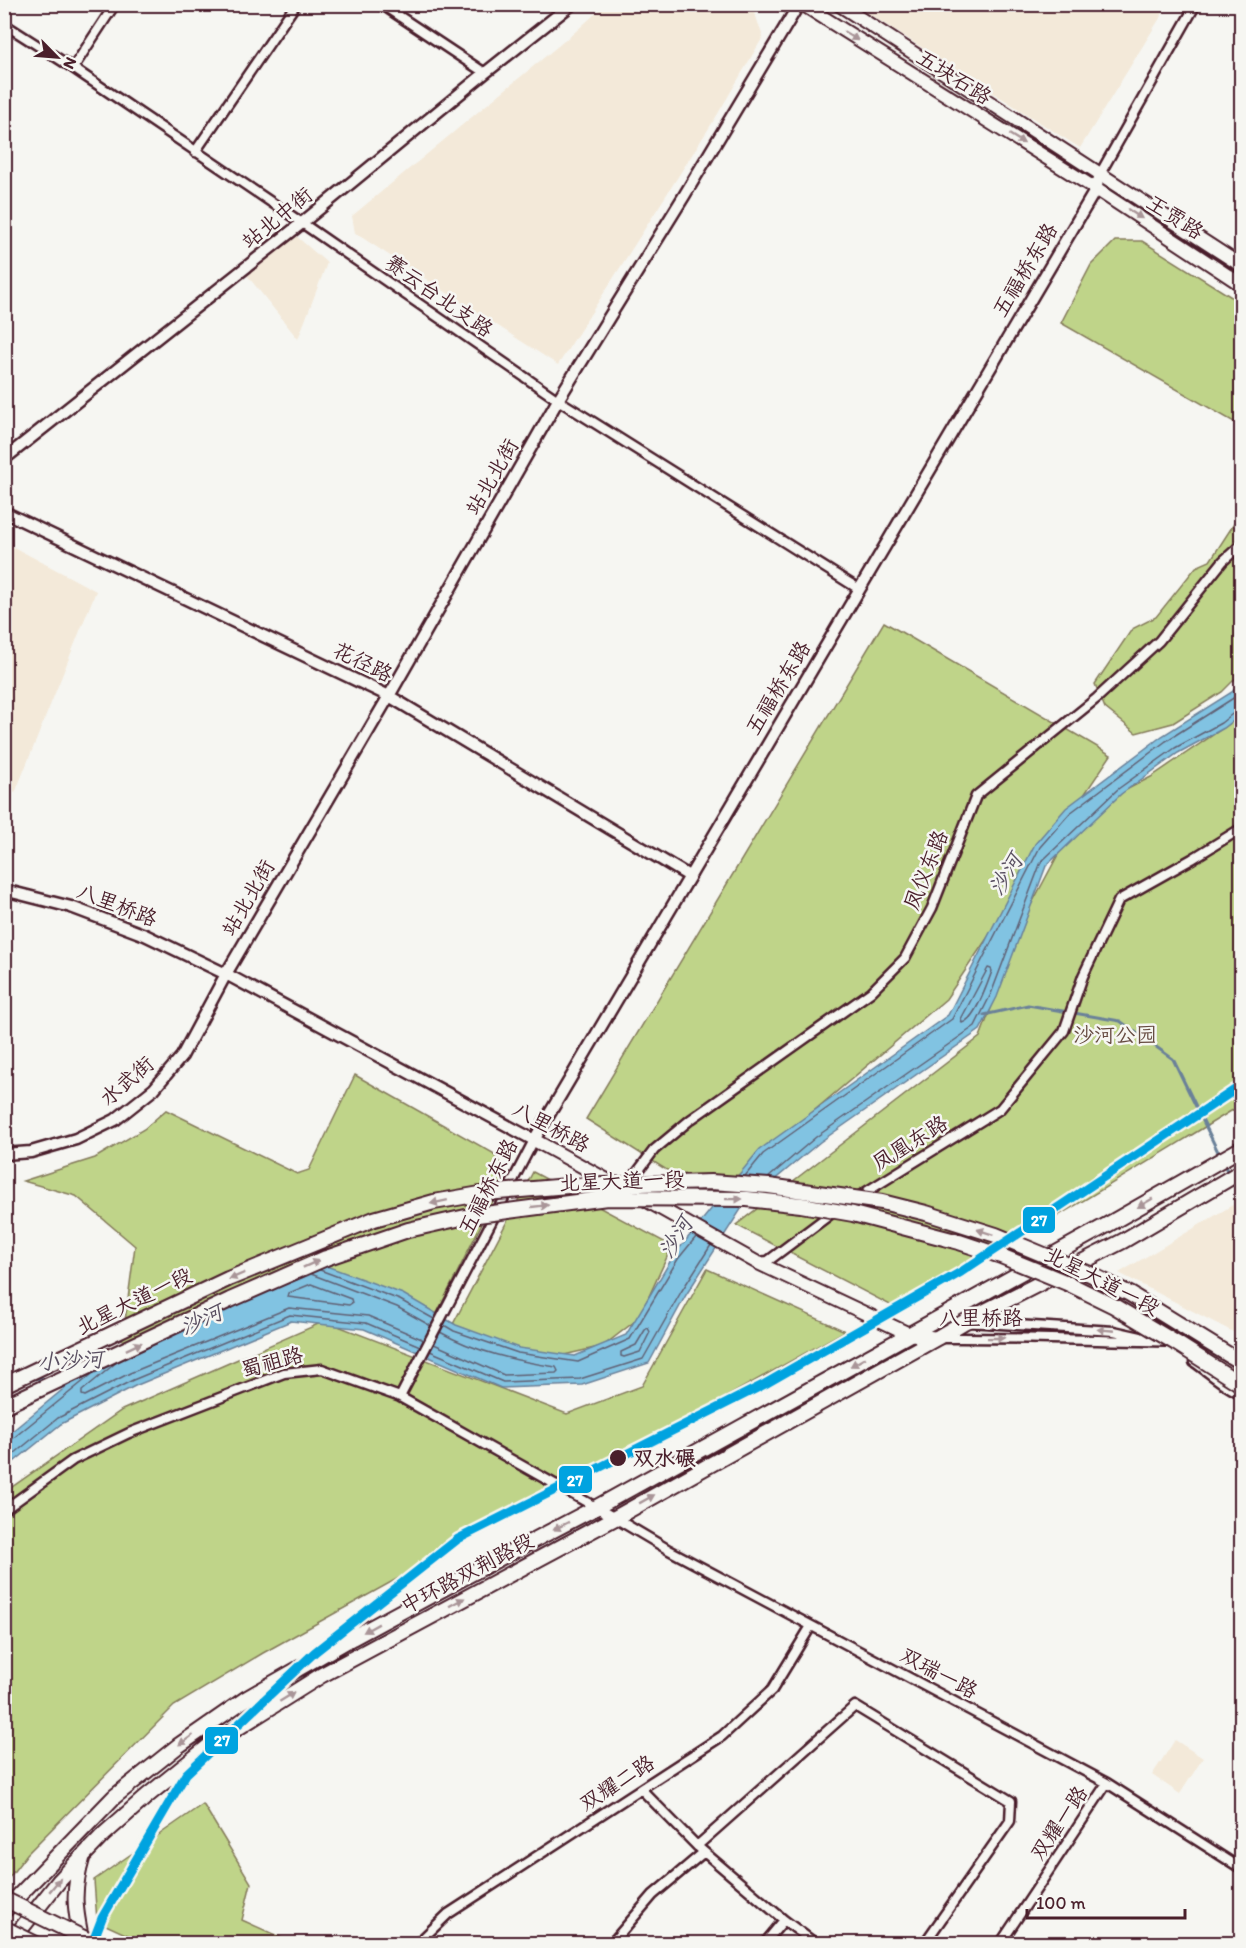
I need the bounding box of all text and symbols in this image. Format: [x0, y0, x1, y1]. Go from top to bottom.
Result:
north arrow [27, 27, 87, 87]
one-way arrow [843, 30, 859, 41]
street label: 五块石路 [912, 44, 997, 109]
text: N [59, 54, 81, 72]
one-way arrow [1009, 133, 1025, 144]
street label: 站北中街 [236, 181, 317, 254]
street label: 王贾路 [1142, 189, 1208, 244]
one-way arrow [1127, 209, 1143, 220]
street label: 五福桥东路 [987, 218, 1062, 321]
street label: 赛云台北支路 [381, 249, 498, 342]
street label: 站北北街 [460, 434, 523, 519]
street label: 五福桥东路 [740, 636, 815, 739]
street label: 花径路 [329, 637, 397, 687]
street label: 凤仪东路 [898, 826, 953, 913]
water label: 沙河 [982, 846, 1030, 900]
street label: 站北北街 [216, 855, 279, 940]
street label: 八里桥路 [73, 878, 161, 931]
park label: 沙河公园 [1073, 1022, 1157, 1047]
street label: 水武街 [95, 1051, 159, 1111]
street label: 八里桥路 [508, 1096, 594, 1157]
street label: 凤凰东路 [867, 1110, 952, 1175]
street label: 五福桥东路 [453, 1134, 523, 1239]
street label: 北星大道一段 [559, 1166, 685, 1195]
one-way arrow [725, 1194, 744, 1204]
one-way arrow [1137, 1197, 1153, 1208]
one-way arrow [430, 1198, 449, 1207]
one-way arrow [530, 1201, 549, 1211]
line badge: 27 [1022, 1206, 1056, 1234]
water label: 沙河 [652, 1209, 700, 1263]
text: 27 [1031, 1211, 1047, 1230]
one-way arrow [976, 1227, 994, 1236]
street label: 北星大道一段 [1040, 1241, 1164, 1320]
one-way arrow [302, 1260, 319, 1269]
street label: 北星大道一段 [72, 1262, 196, 1339]
one-way arrow [228, 1271, 245, 1280]
water label: 沙河 [176, 1297, 230, 1341]
street label: 八里桥路 [939, 1305, 1023, 1330]
one-way arrow [1097, 1325, 1116, 1335]
one-way arrow [986, 1333, 1005, 1343]
one-way arrow [125, 1341, 142, 1350]
street label: 蜀祖路 [238, 1341, 306, 1382]
water label: 小沙河 [36, 1345, 107, 1376]
one-way arrow [849, 1357, 866, 1367]
place label: 双水碾 [633, 1445, 696, 1470]
marker: 双水碾 [608, 1448, 628, 1468]
line badge: 27 [558, 1465, 593, 1494]
text: 27 [567, 1471, 583, 1490]
one-way arrow [639, 1495, 656, 1505]
one-way arrow [552, 1521, 569, 1531]
street label: 中环路双荆路段 [396, 1527, 538, 1618]
one-way arrow [449, 1597, 466, 1607]
one-way arrow [362, 1623, 379, 1633]
street label: 双瑞一路 [896, 1642, 982, 1703]
one-way arrow [279, 1692, 295, 1703]
line badge: 27 [204, 1726, 239, 1755]
text: 27 [214, 1731, 230, 1750]
one-way arrow [179, 1734, 195, 1746]
street label: 双耀二路 [575, 1749, 659, 1816]
street label: 双耀一路 [1025, 1781, 1092, 1865]
one-way arrow [49, 1877, 62, 1893]
scale bar [1027, 1882, 1184, 1920]
text: 100 m [1036, 1892, 1086, 1914]

